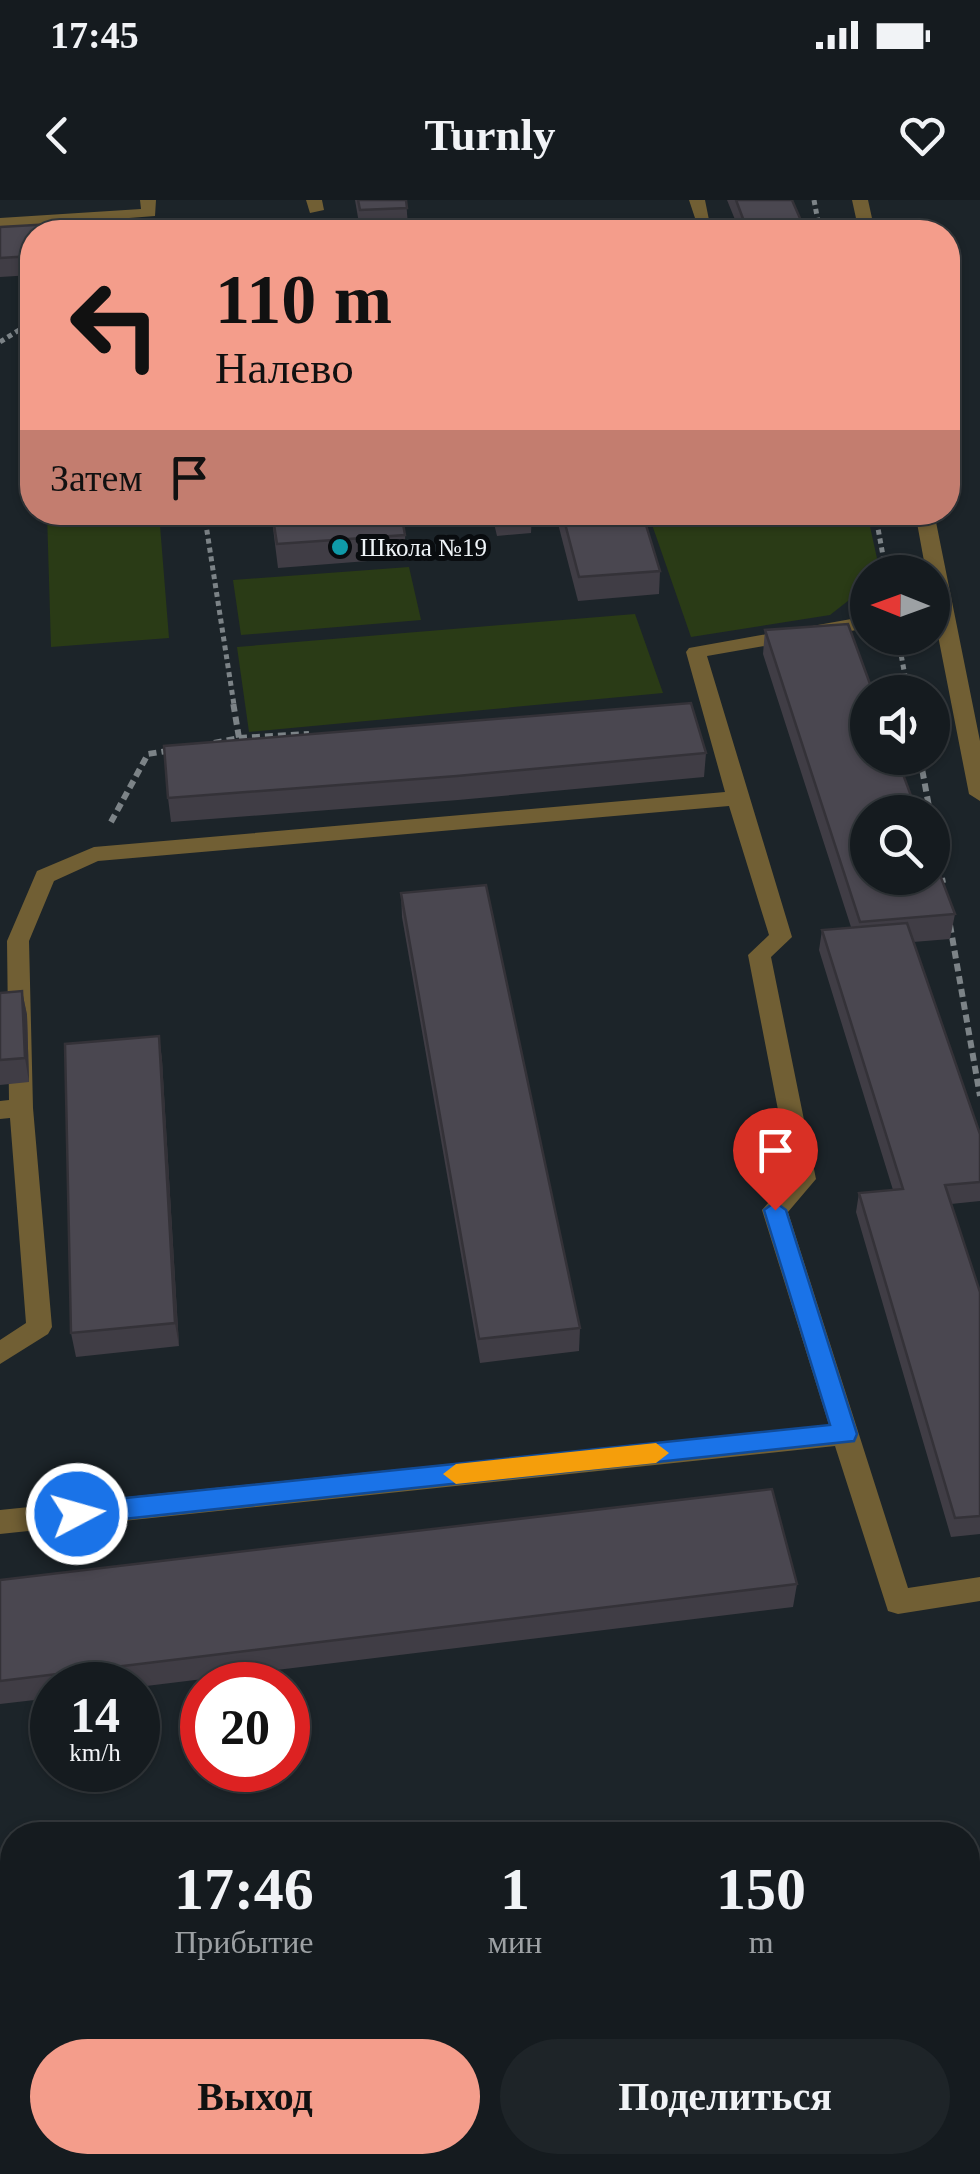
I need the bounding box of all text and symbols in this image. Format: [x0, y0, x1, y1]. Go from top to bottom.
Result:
text: 17:45 [50, 14, 139, 56]
icon: back [30, 108, 85, 163]
icon: heart [895, 108, 950, 163]
text: Turnly [425, 110, 555, 160]
icon: left [50, 260, 180, 390]
text: 110 m [215, 261, 392, 338]
text: Налево [215, 343, 354, 393]
icon: arrive [162, 450, 217, 505]
text: Затем [50, 457, 142, 499]
place label: Школа №19 [360, 534, 487, 561]
marker: Школа №19 [329, 536, 351, 558]
north arrow [850, 555, 950, 655]
map controls [850, 555, 950, 895]
button: sound [850, 675, 950, 775]
button: search [850, 795, 950, 895]
pin [733, 1108, 818, 1211]
icon: arrive [748, 1123, 803, 1178]
position arrow [25, 1462, 129, 1566]
speed limit sign: 20 [180, 1662, 310, 1792]
text: 14 [70, 1687, 120, 1743]
text: km/h [69, 1739, 121, 1766]
text: 17:46 [174, 1856, 314, 1922]
text: 1 [500, 1856, 530, 1922]
text: 150 [716, 1856, 806, 1922]
text: Прибытие [174, 1924, 314, 1960]
text: мин [488, 1924, 542, 1960]
text: m [749, 1924, 774, 1960]
button: Выход [30, 2039, 480, 2154]
button: Поделиться [500, 2039, 950, 2154]

